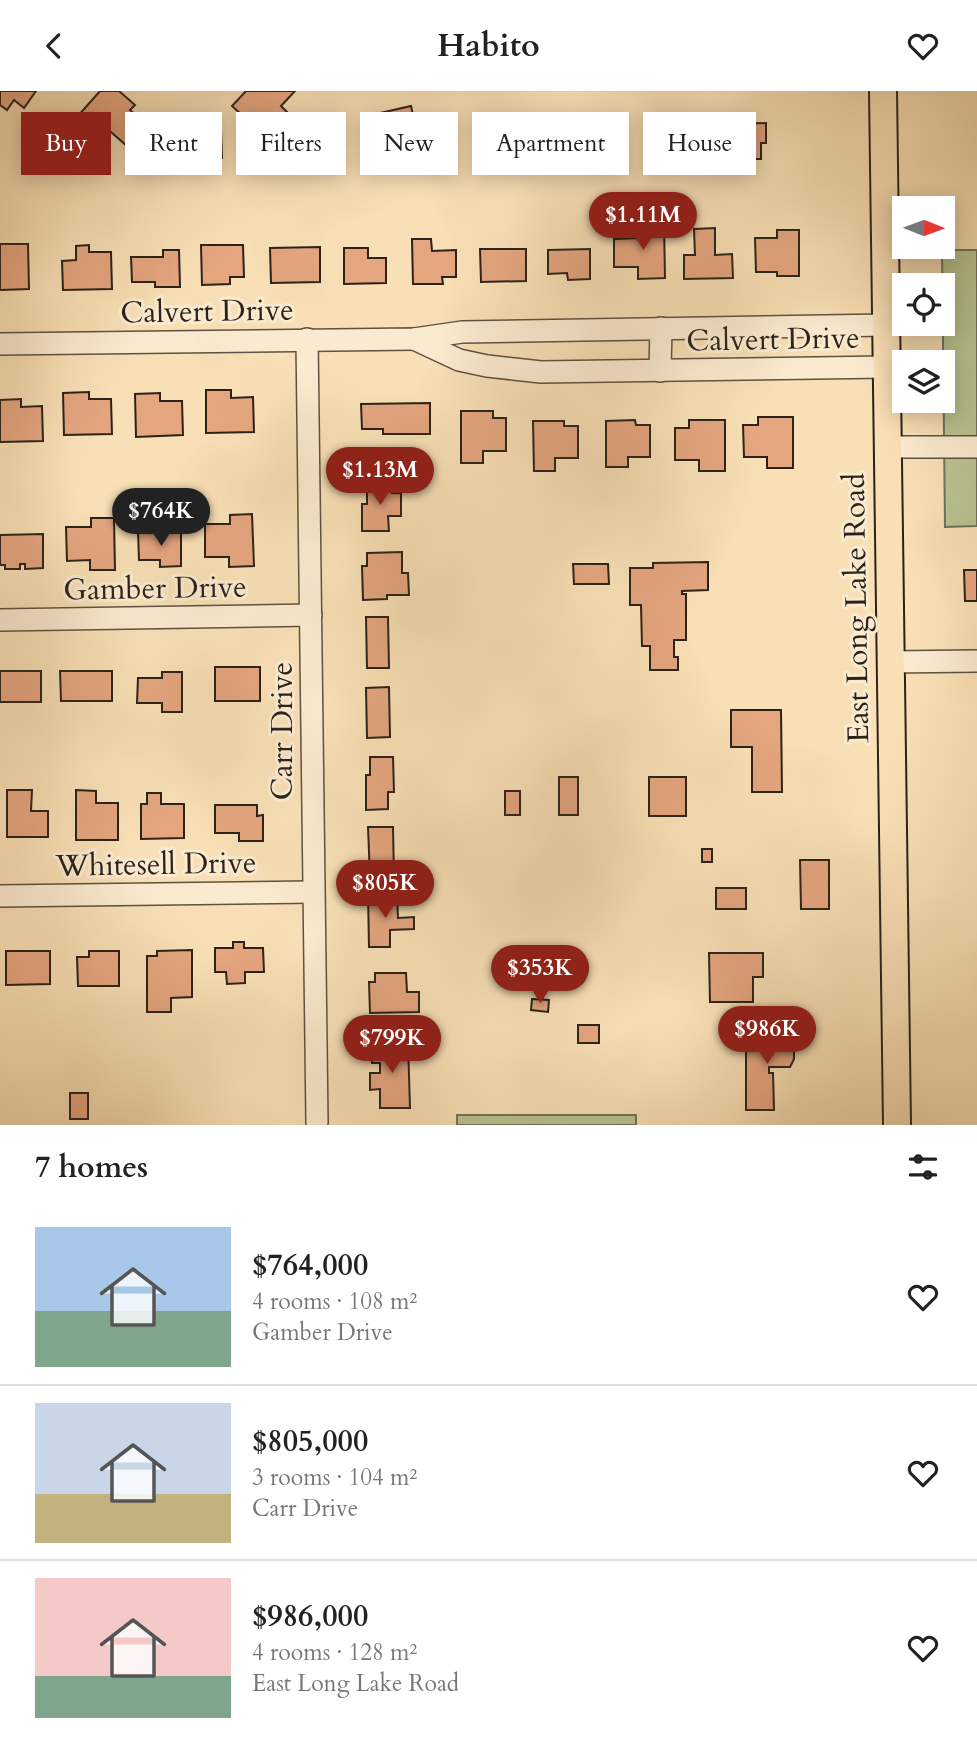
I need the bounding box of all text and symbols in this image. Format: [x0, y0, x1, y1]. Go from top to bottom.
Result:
text: Habito [437, 24, 540, 68]
icon: back [35, 27, 73, 65]
icon: heart [904, 27, 942, 65]
chip: Buy [21, 112, 111, 175]
chip: Rent [125, 112, 222, 175]
chip: Filters [236, 112, 346, 175]
chip: New [360, 112, 458, 175]
chip: Apartment [472, 112, 629, 175]
chip: House [643, 112, 756, 175]
pin: $1.11M [586, 193, 700, 252]
north arrow [892, 196, 956, 259]
map controls [892, 196, 955, 413]
text: $1.11M [605, 199, 681, 230]
button: locate [892, 273, 955, 336]
street label: Calvert Drive [120, 289, 294, 334]
street label: Calvert Drive [686, 317, 860, 362]
button: layers [892, 350, 955, 413]
pin: $1.13M [323, 447, 437, 507]
text: $1.13M [342, 454, 418, 485]
street label: East Long Lake Road [834, 473, 879, 743]
pin: $764K [112, 489, 210, 548]
text: $764K [128, 495, 194, 526]
street label: Gamber Drive [63, 566, 247, 611]
street label: Carr Drive [262, 662, 303, 800]
street label: Whitesell Drive [54, 842, 257, 887]
pin: $805K [336, 861, 434, 920]
text: $805K [352, 867, 418, 898]
pin: $353K [491, 946, 589, 1005]
text: $353K [507, 952, 573, 983]
pin: $986K [718, 1007, 816, 1066]
text: $986K [734, 1013, 800, 1044]
pin: $799K [343, 1016, 441, 1075]
text: $799K [359, 1022, 425, 1053]
text: 7 homes [35, 1147, 148, 1188]
icon: filters [904, 1148, 942, 1186]
text: $764,000 [252, 1245, 368, 1286]
icon: home [91, 1255, 175, 1339]
icon: heart [904, 1278, 942, 1316]
text: 4 rooms · 108 m² [252, 1286, 417, 1317]
text: Gamber Drive [252, 1317, 393, 1348]
text: $805,000 [252, 1421, 368, 1462]
icon: home [91, 1431, 175, 1515]
icon: heart [904, 1454, 942, 1492]
text: 3 rooms · 104 m² [252, 1462, 417, 1493]
text: Carr Drive [252, 1493, 358, 1524]
text: $986,000 [252, 1596, 368, 1637]
icon: home [91, 1606, 175, 1690]
icon: heart [904, 1629, 942, 1667]
text: 4 rooms · 128 m² [252, 1637, 417, 1668]
text: East Long Lake Road [252, 1668, 459, 1699]

